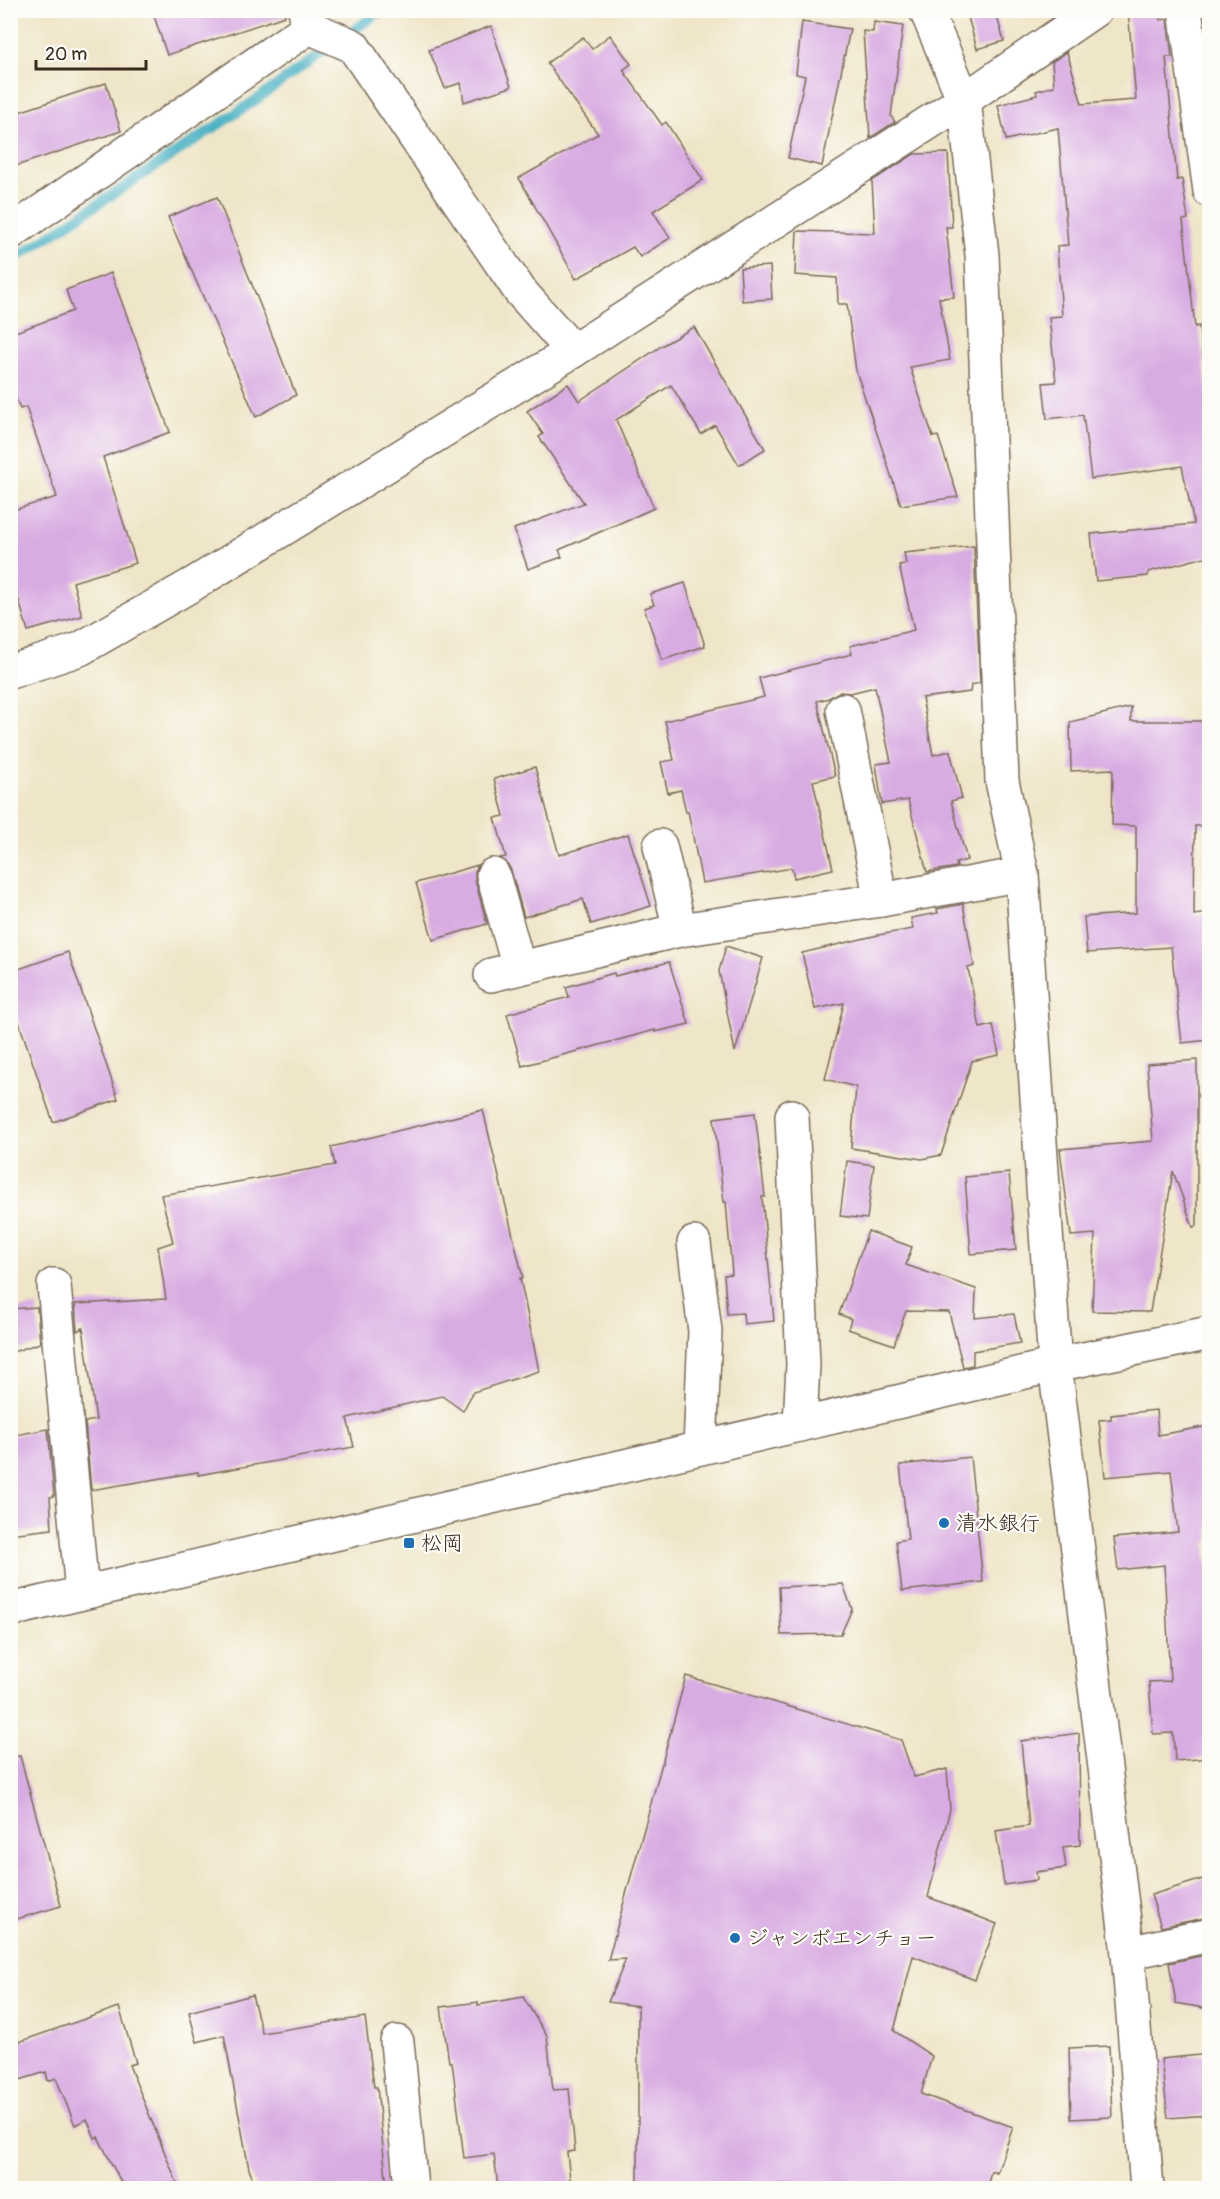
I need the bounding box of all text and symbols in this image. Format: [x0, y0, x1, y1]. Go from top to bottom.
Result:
scale bar [36, 33, 146, 71]
text: 20 m [45, 43, 87, 66]
place label: 清水銀行 [956, 1510, 1040, 1537]
marker: 清水銀行 [937, 1516, 951, 1530]
place label: 松岡 [421, 1530, 463, 1557]
marker: 松岡 [402, 1536, 416, 1550]
place label: ジャンボエンチョー [747, 1925, 936, 1952]
marker: ジャンボエンチョー [728, 1931, 742, 1945]

